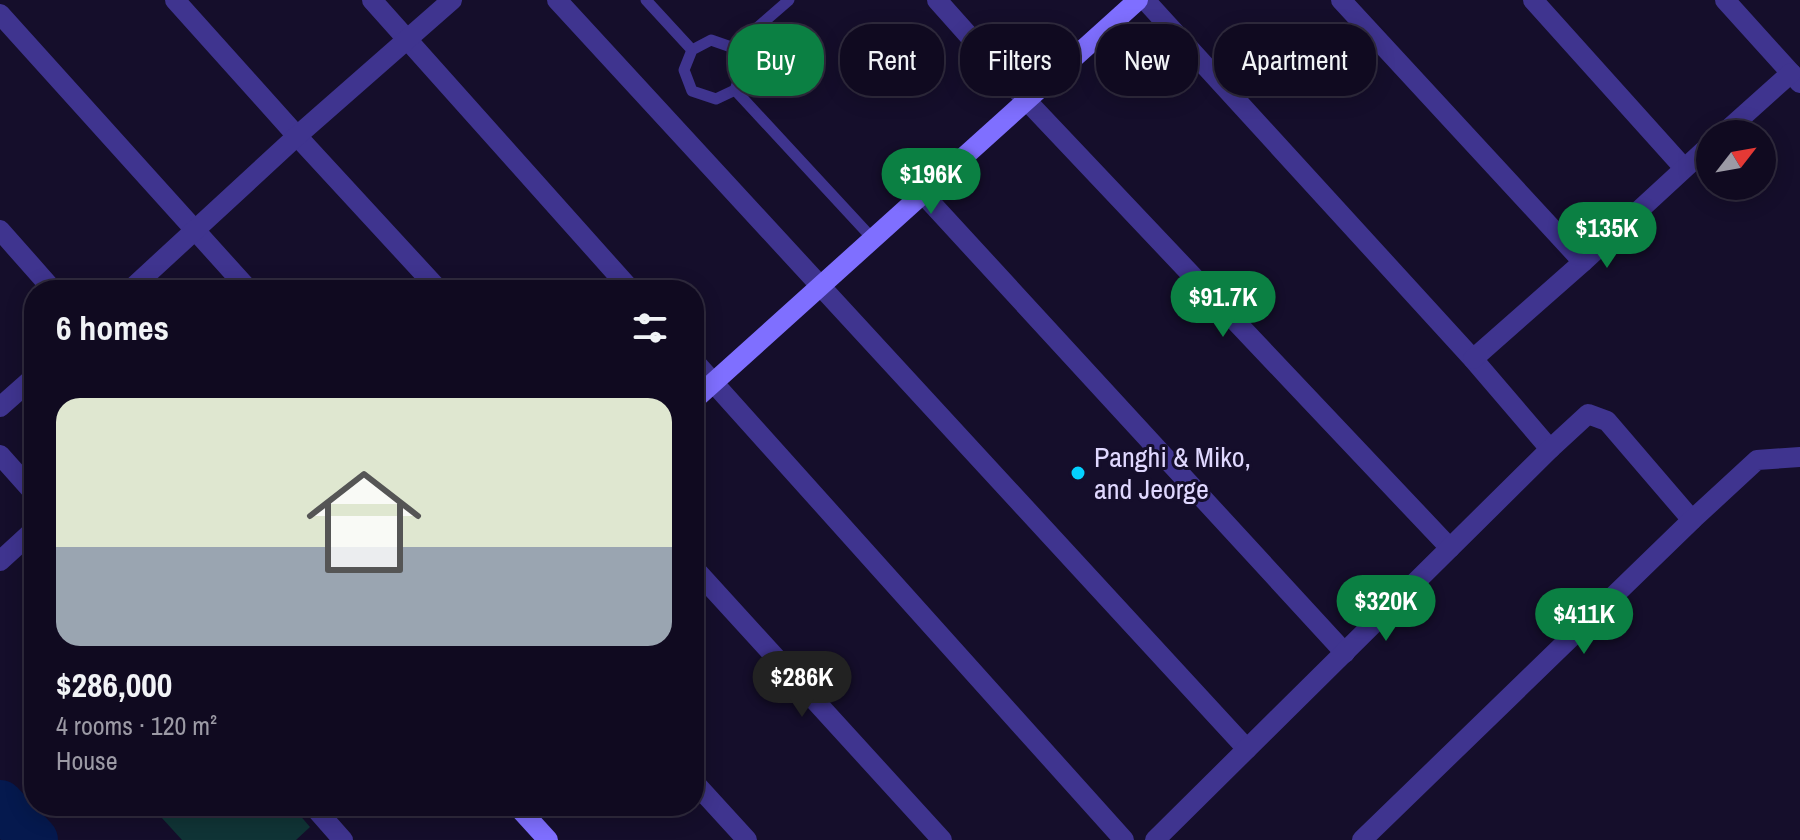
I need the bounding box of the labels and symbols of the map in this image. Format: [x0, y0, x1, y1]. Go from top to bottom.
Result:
north arrow [1696, 120, 1776, 200]
pin: $196K [875, 148, 987, 216]
pin: $135K [1551, 202, 1663, 270]
pin: $91.7K [1158, 271, 1288, 339]
place label: Panghi & Miko, and Jeorge [1094, 438, 1251, 508]
marker: Panghi & Miko, and Jeorge [1069, 464, 1087, 482]
pin: $320K [1330, 575, 1442, 643]
pin: $411K [1528, 588, 1640, 656]
pin: $286K [746, 651, 858, 719]

